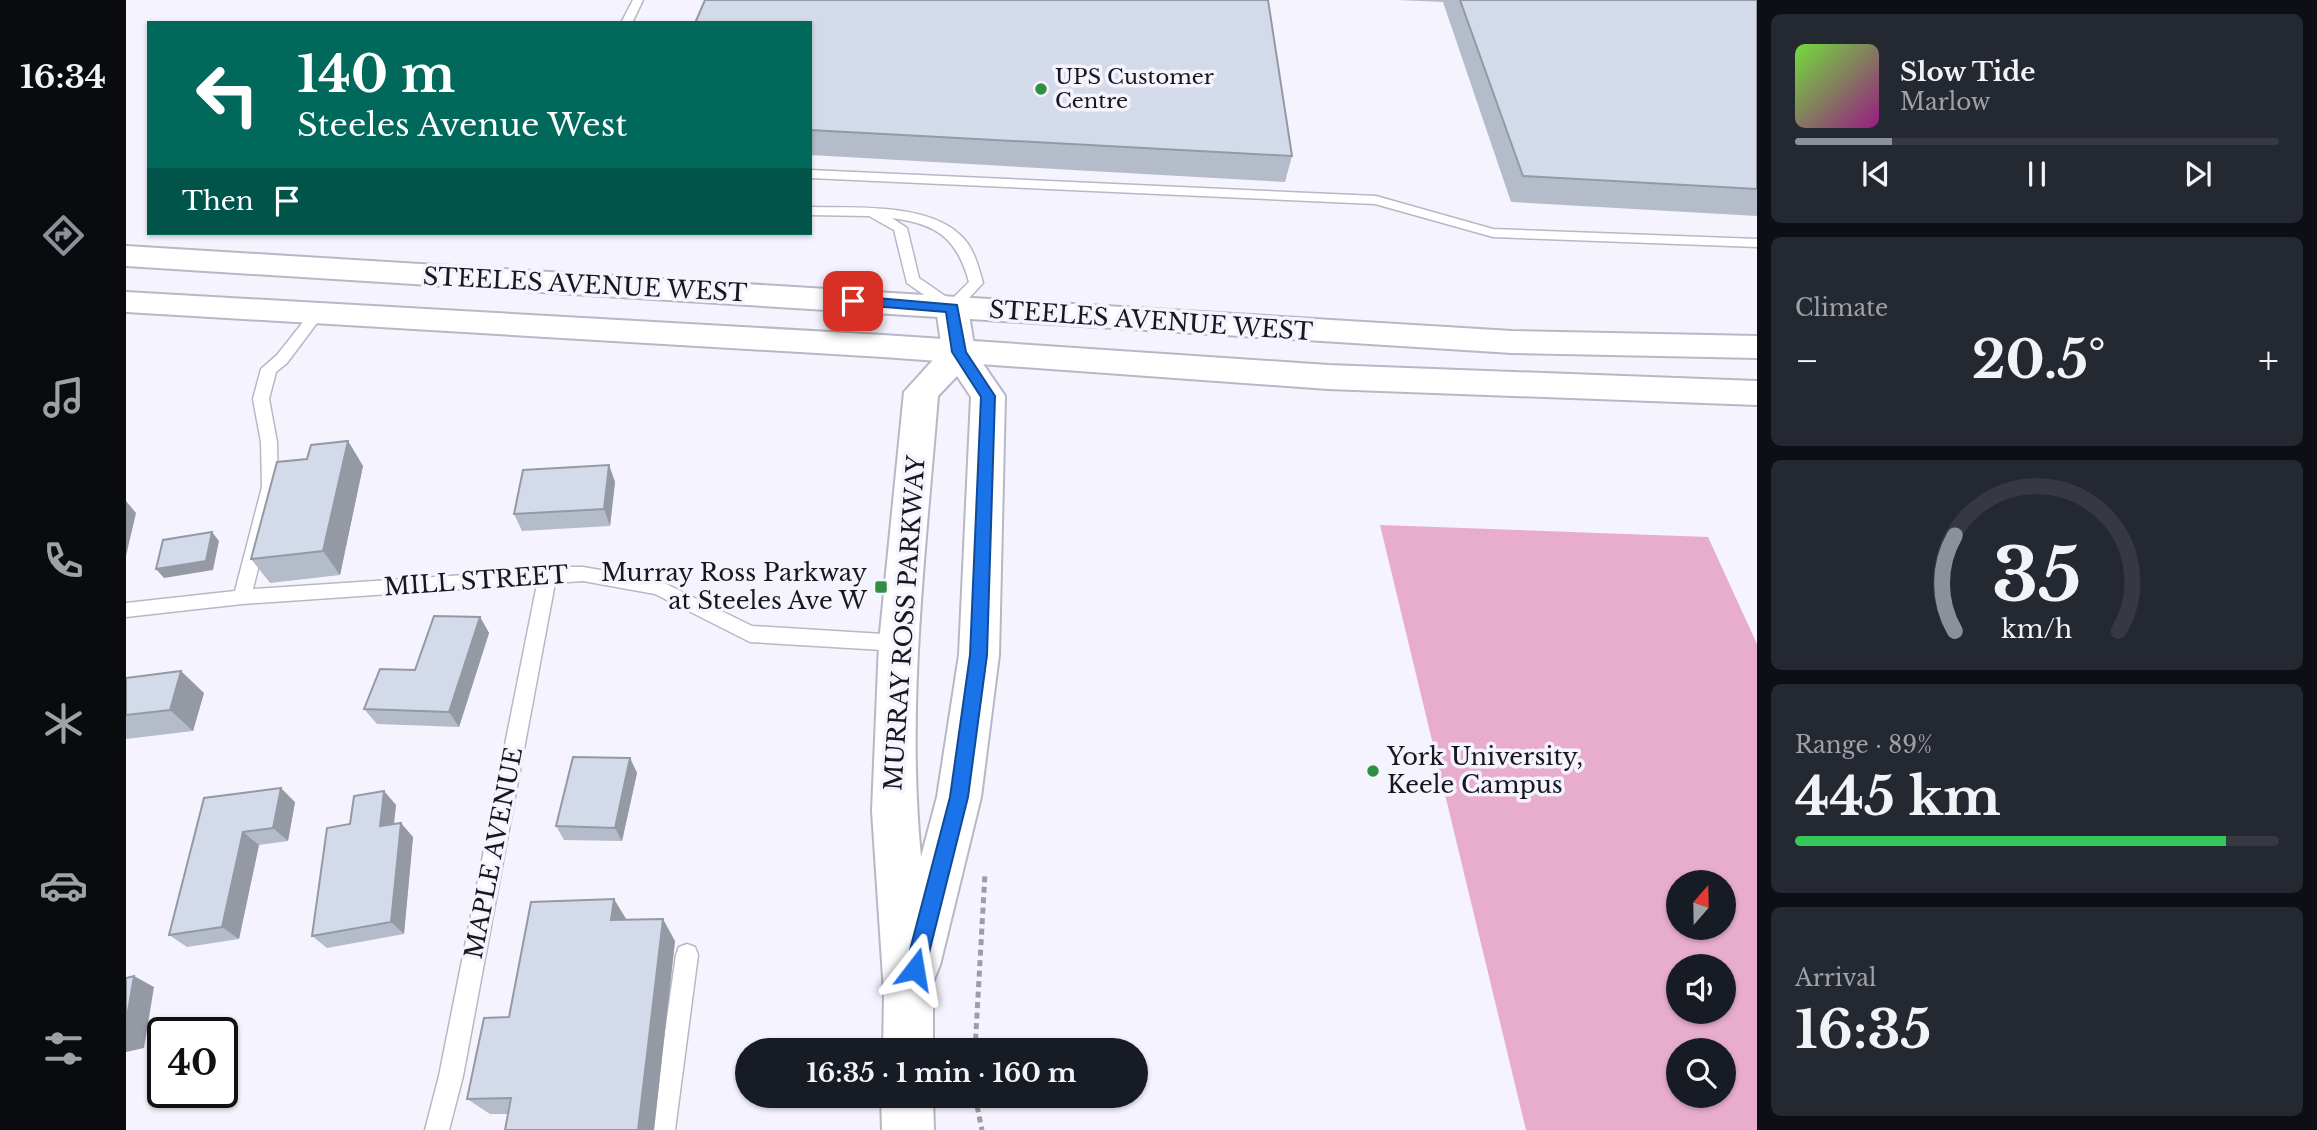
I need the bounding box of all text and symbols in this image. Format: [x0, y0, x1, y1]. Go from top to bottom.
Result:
text: 140 m [297, 44, 455, 105]
icon: left [182, 49, 273, 140]
text: Slow Tide [1900, 56, 2036, 88]
text: 16:34 [20, 57, 106, 97]
place label: UPS Customer Centre [1055, 64, 1214, 114]
marker: UPS Customer Centre [1033, 81, 1049, 97]
text: Marlow [1900, 88, 1990, 116]
text: Steeles Avenue West [297, 105, 627, 145]
icon: previous [1857, 155, 1895, 193]
icon: pause [2018, 155, 2056, 193]
icon: next [2179, 155, 2217, 193]
icon: arrive [268, 182, 306, 220]
text: Then [182, 185, 254, 217]
icon: directions [39, 211, 88, 260]
street label: STEELES AVENUE WEST [422, 262, 748, 307]
pin [823, 271, 883, 331]
icon: arrive [834, 282, 872, 320]
text: Climate [1795, 294, 1888, 322]
street label: STEELES AVENUE WEST [988, 295, 1314, 346]
text: 20.5° [1972, 328, 2106, 392]
text: − [1795, 337, 1819, 384]
text: + [2258, 337, 2279, 384]
icon: music [39, 373, 88, 422]
street label: MURRAY ROSS PARKWAY [878, 454, 931, 792]
text: 35 [1992, 530, 2082, 621]
icon: phone [39, 536, 88, 585]
place label: Murray Ross Parkway at Steeles Ave W [601, 558, 868, 615]
street label: MILL STREET [383, 560, 569, 601]
marker: Murray Ross Parkway at Steeles Ave W [873, 579, 889, 595]
text: km/h [2002, 614, 2072, 645]
icon: climate [39, 699, 88, 748]
text: Range · 89% [1795, 731, 1932, 759]
place label: York University, Keele Campus [1386, 742, 1583, 799]
street label: MAPLE AVENUE [459, 745, 528, 961]
marker: York University, Keele Campus [1365, 763, 1381, 779]
text: 445 km [1795, 765, 2001, 829]
icon: car [39, 861, 88, 910]
north arrow [1666, 870, 1736, 940]
map controls [1666, 870, 1736, 1108]
position arrow [878, 932, 952, 1006]
button: sound [1666, 954, 1736, 1024]
text: Arrival [1795, 964, 1876, 992]
text: 16:35 [1795, 998, 1932, 1062]
speed limit sign: 40 [147, 1017, 238, 1108]
icon: filters [39, 1024, 88, 1073]
button: search [1666, 1038, 1736, 1108]
text: 16:35 · 1 min · 160 m [806, 1057, 1077, 1089]

